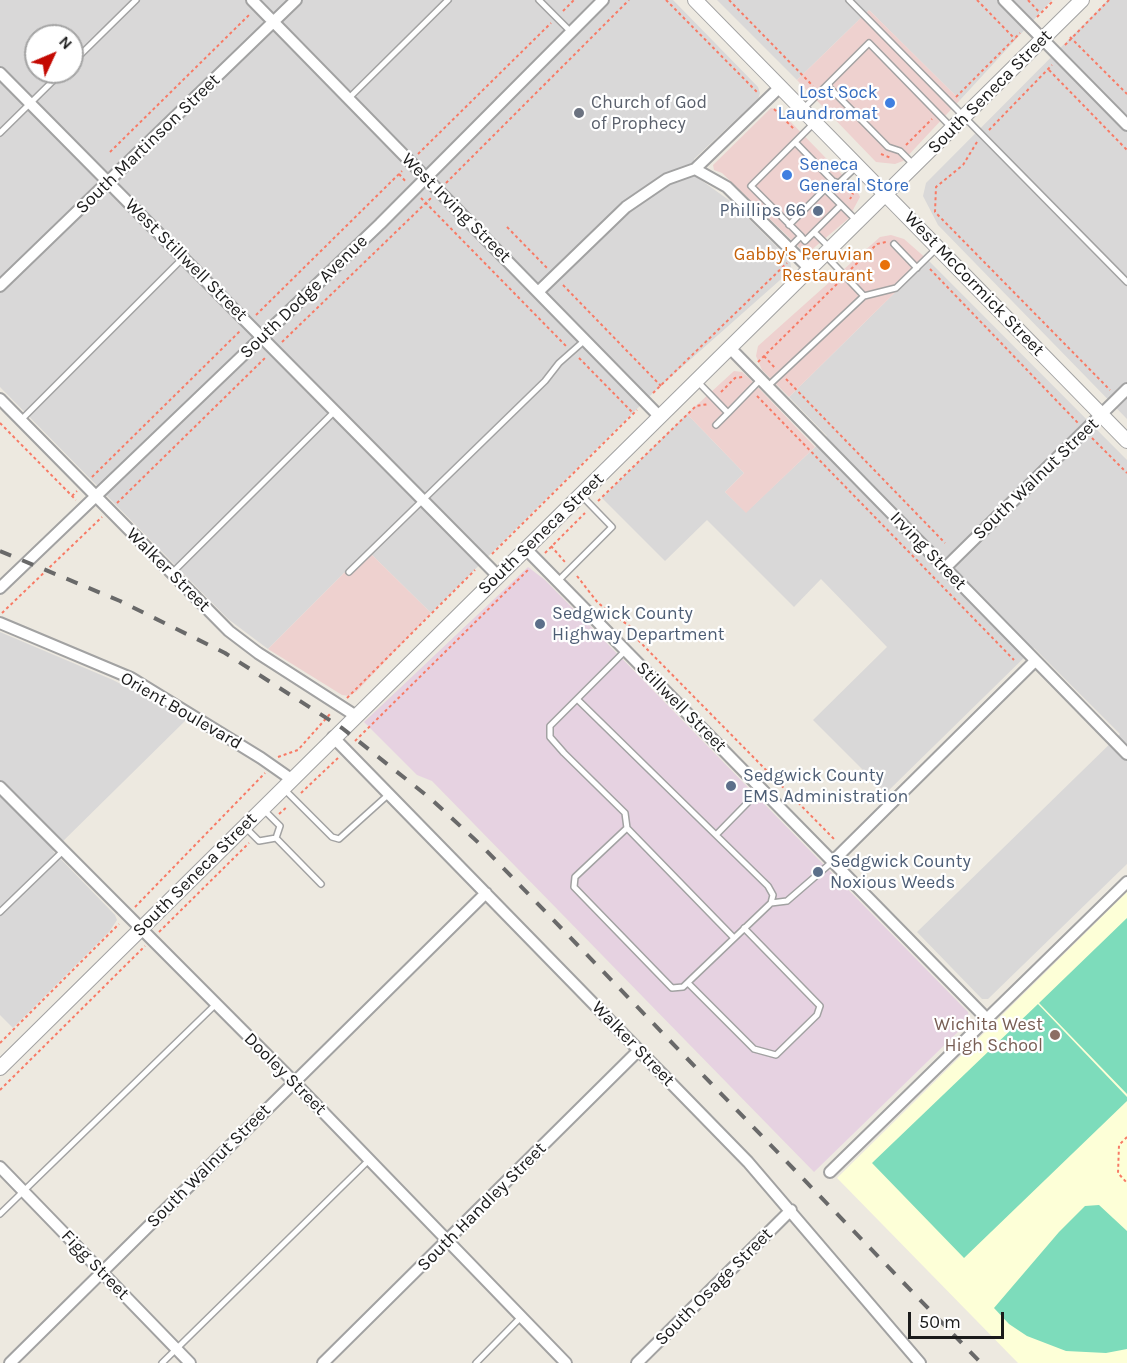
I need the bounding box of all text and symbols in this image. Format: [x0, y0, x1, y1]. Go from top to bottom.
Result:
north arrow [24, 24, 84, 84]
street label: South Seneca Street [923, 25, 1057, 159]
text: N [55, 32, 77, 53]
street label: South Martinson Street [71, 70, 225, 218]
place label: Lost Sock Laundromat [777, 82, 878, 124]
place label: Church of God of Prophecy [591, 92, 707, 134]
marker: Lost Sock Laundromat [883, 96, 897, 110]
marker: Church of God of Prophecy [572, 106, 586, 120]
street label: West Irving Street [397, 149, 515, 267]
place label: Seneca General Store [799, 154, 909, 196]
marker: Seneca General Store [780, 168, 794, 182]
street label: West Stillwell Street [120, 194, 252, 326]
place label: Phillips 66 [720, 200, 806, 222]
marker: Phillips 66 [811, 204, 825, 218]
street label: West McCormick Street [899, 207, 1049, 361]
street label: South Dodge Avenue [236, 231, 372, 363]
place label: Gabby's Peruvian Restaurant [734, 244, 873, 286]
marker: Gabby's Peruvian Restaurant [878, 258, 892, 272]
street label: South Walnut Street [969, 414, 1103, 544]
street label: South Seneca Street [474, 468, 608, 600]
street label: Irving Street [885, 507, 971, 595]
street label: Walker Street [121, 523, 215, 617]
place label: Sedgwick County Highway Department [552, 603, 725, 646]
marker: Sedgwick County Highway Department [533, 617, 547, 631]
street label: Stillwell Street [631, 657, 731, 757]
street label: Orient Boulevard [116, 667, 246, 755]
place label: Sedgwick County EMS Administration [743, 765, 908, 808]
marker: Sedgwick County EMS Administration [724, 779, 738, 793]
street label: South Seneca Street [128, 808, 262, 942]
place label: Sedgwick County Noxious Weeds [830, 851, 971, 894]
marker: Sedgwick County Noxious Weeds [811, 865, 825, 879]
street label: Walker Street [587, 997, 679, 1091]
place label: Wichita West High School [934, 1014, 1043, 1056]
street label: Dooley Street [239, 1028, 331, 1120]
marker: Wichita West High School [1048, 1028, 1062, 1042]
street label: South Walnut Street [143, 1100, 275, 1232]
street label: South Handley Street [413, 1138, 551, 1276]
street label: South Osage Street [651, 1224, 777, 1350]
street label: Figg Street [56, 1226, 134, 1304]
scale bar [911, 1300, 1007, 1338]
text: 50 m [919, 1311, 961, 1333]

